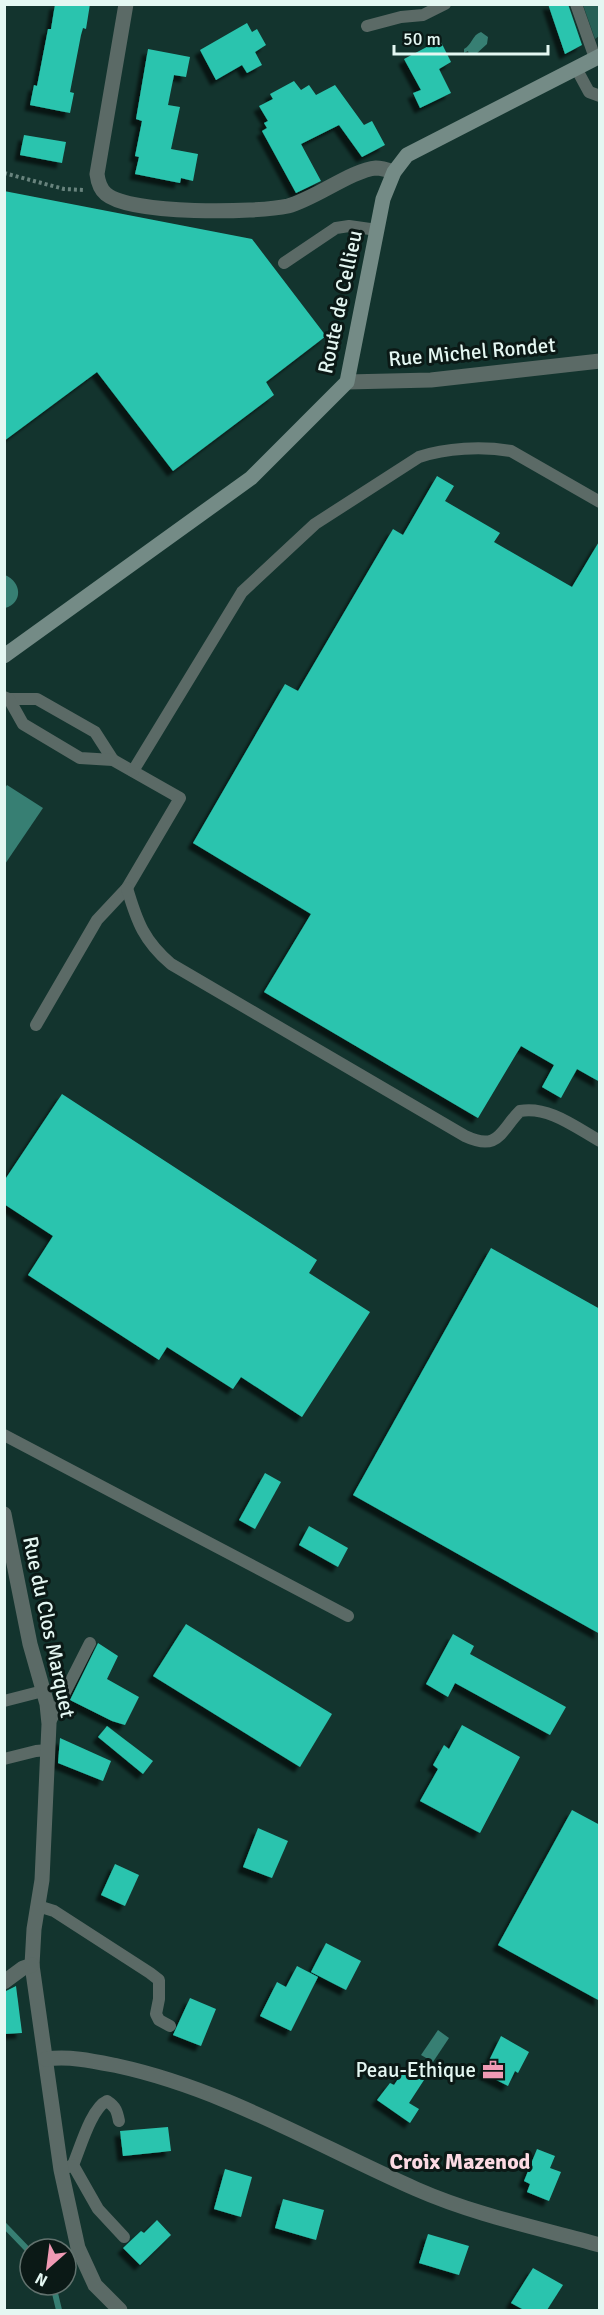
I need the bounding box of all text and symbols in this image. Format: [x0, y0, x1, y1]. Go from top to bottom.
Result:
scale bar [394, 18, 548, 56]
text: 50 m [403, 28, 441, 50]
street label: Route de Cellieu [312, 228, 368, 376]
street label: Rue Michel Rondet [387, 332, 557, 372]
street label: Rue du Clos Marquet [17, 1534, 81, 1720]
place label: Peau-Ethique [355, 2057, 476, 2083]
office icon: Peau-Ethique [481, 2058, 505, 2082]
district label: Croix Mazenod [390, 2148, 531, 2175]
north arrow [18, 2237, 78, 2297]
text: N [32, 2268, 51, 2291]

